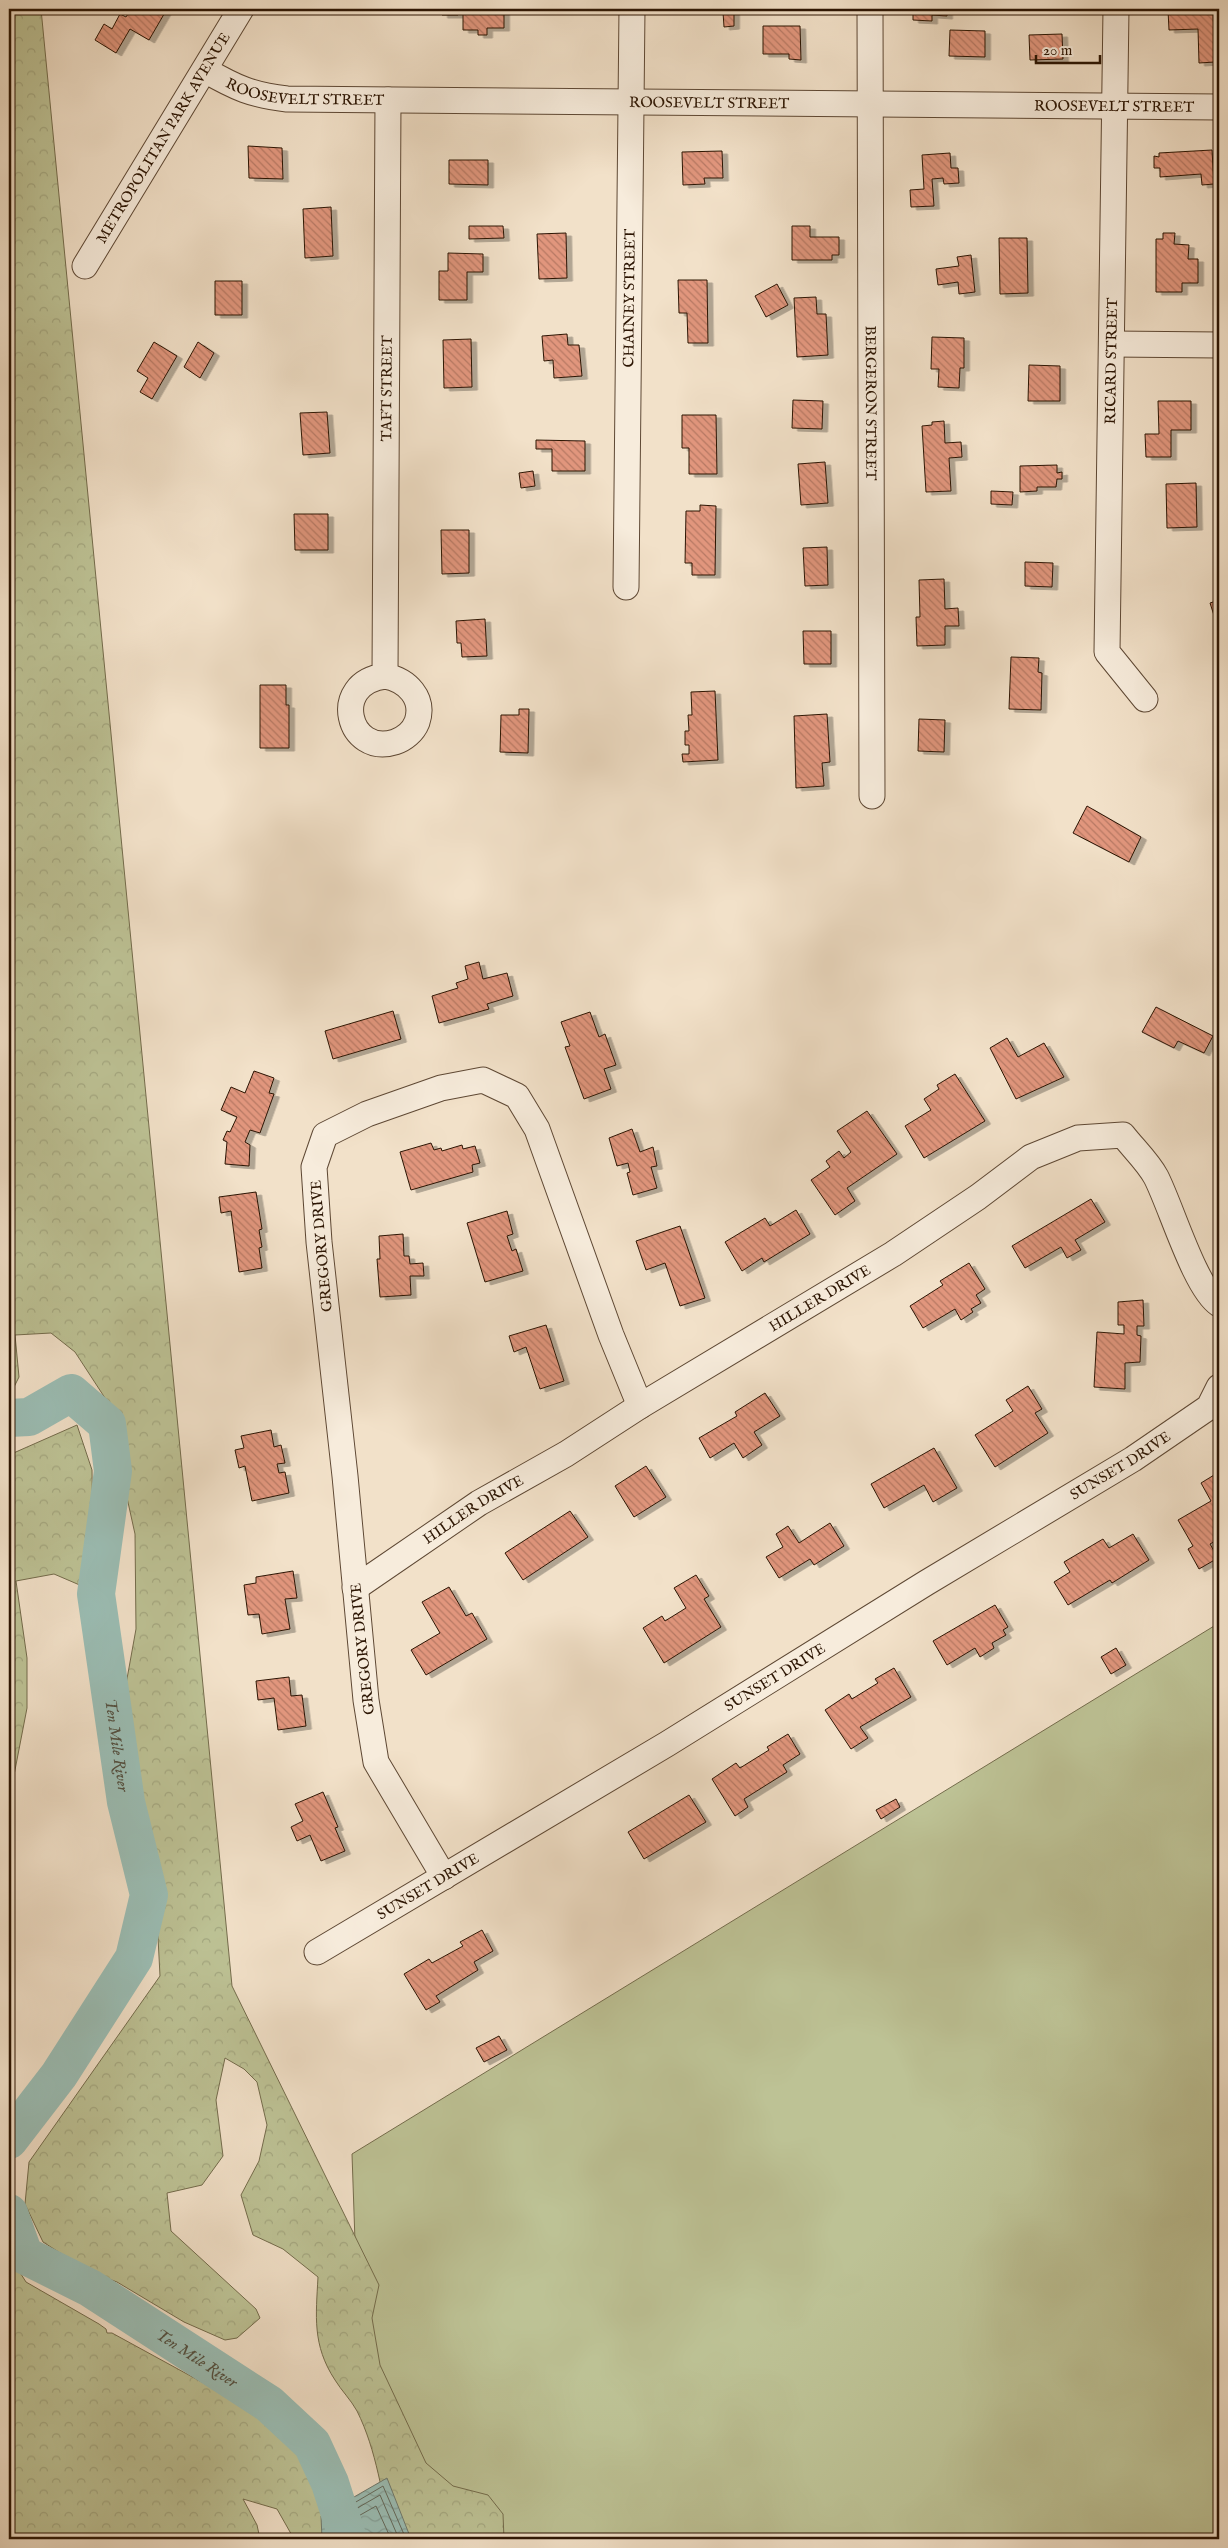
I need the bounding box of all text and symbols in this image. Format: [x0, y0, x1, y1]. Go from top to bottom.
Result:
street label: METROPOLITAN PARK AVENUE [92, 29, 235, 247]
scale bar [1036, 32, 1099, 64]
text: 20 m [1043, 41, 1073, 60]
street label: ROOSEVELT STREET [223, 74, 384, 110]
street label: ROOSEVELT STREET [629, 93, 789, 113]
street label: ROOSEVELT STREET [1034, 96, 1194, 117]
street label: CHAINEY STREET [619, 229, 640, 367]
street label: RICARD STREET [1101, 297, 1122, 425]
street label: BERGERON STREET [861, 325, 880, 481]
street label: TAFT STREET [377, 335, 397, 442]
street label: GREGORY DRIVE [306, 1179, 337, 1313]
street label: HILLER DRIVE [765, 1261, 874, 1336]
street label: SUNSET DRIVE [1067, 1427, 1174, 1505]
street label: HILLER DRIVE [419, 1471, 527, 1549]
street label: GREGORY DRIVE [346, 1582, 379, 1716]
street label: SUNSET DRIVE [721, 1639, 829, 1716]
water label: Ten Mile River [99, 1697, 133, 1795]
street label: SUNSET DRIVE [374, 1849, 483, 1924]
water label: Ten Mile River [151, 2325, 242, 2394]

